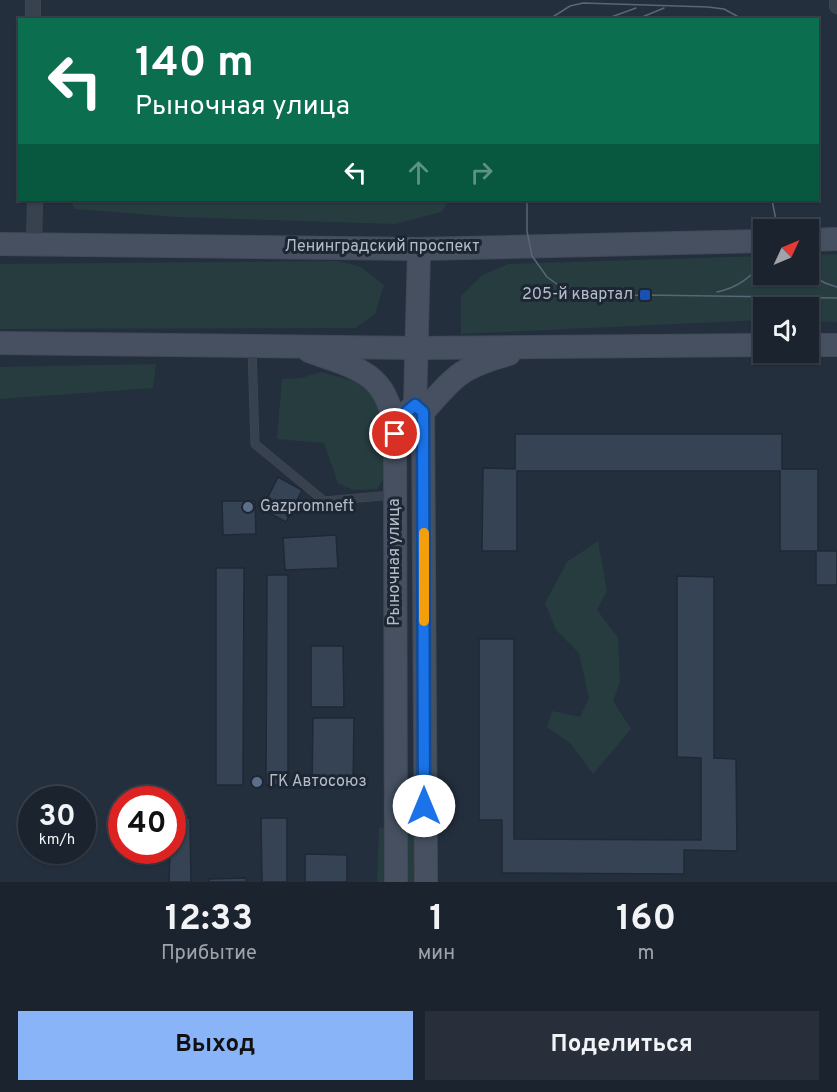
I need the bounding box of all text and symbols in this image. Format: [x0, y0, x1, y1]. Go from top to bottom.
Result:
text: 140 m [135, 38, 254, 91]
icon: left [36, 42, 114, 120]
text: Рыночная улица [135, 90, 350, 124]
icon: left [339, 156, 372, 189]
icon: ahead [402, 156, 435, 189]
icon: right [465, 156, 498, 189]
north arrow [753, 219, 819, 285]
map controls [753, 219, 819, 363]
street label: Ленинградский проспект [285, 237, 479, 257]
place label: 205-й квартал [522, 285, 633, 305]
marker: 205-й квартал [638, 288, 652, 302]
button: sound [753, 297, 819, 363]
pin [369, 408, 420, 459]
icon: arrive [378, 417, 411, 450]
place label: Gazpromneft [260, 497, 354, 517]
street label: Рыночная улица [385, 498, 405, 626]
marker: Gazpromneft [241, 500, 255, 514]
place label: ГК Автосоюз [269, 772, 367, 792]
position arrow [392, 774, 456, 838]
marker: ГК Автосоюз [250, 775, 264, 789]
speed limit sign: 40 [108, 786, 186, 864]
text: 30 [38, 799, 76, 836]
text: km/h [39, 831, 75, 850]
text: 12:33 [165, 897, 253, 943]
text: 1 [429, 897, 444, 943]
text: 160 [616, 897, 676, 943]
text: Прибытие [161, 941, 257, 967]
text: мин [418, 941, 455, 967]
text: m [638, 941, 654, 967]
button: Выход [18, 1011, 413, 1080]
button: Поделиться [425, 1011, 819, 1080]

